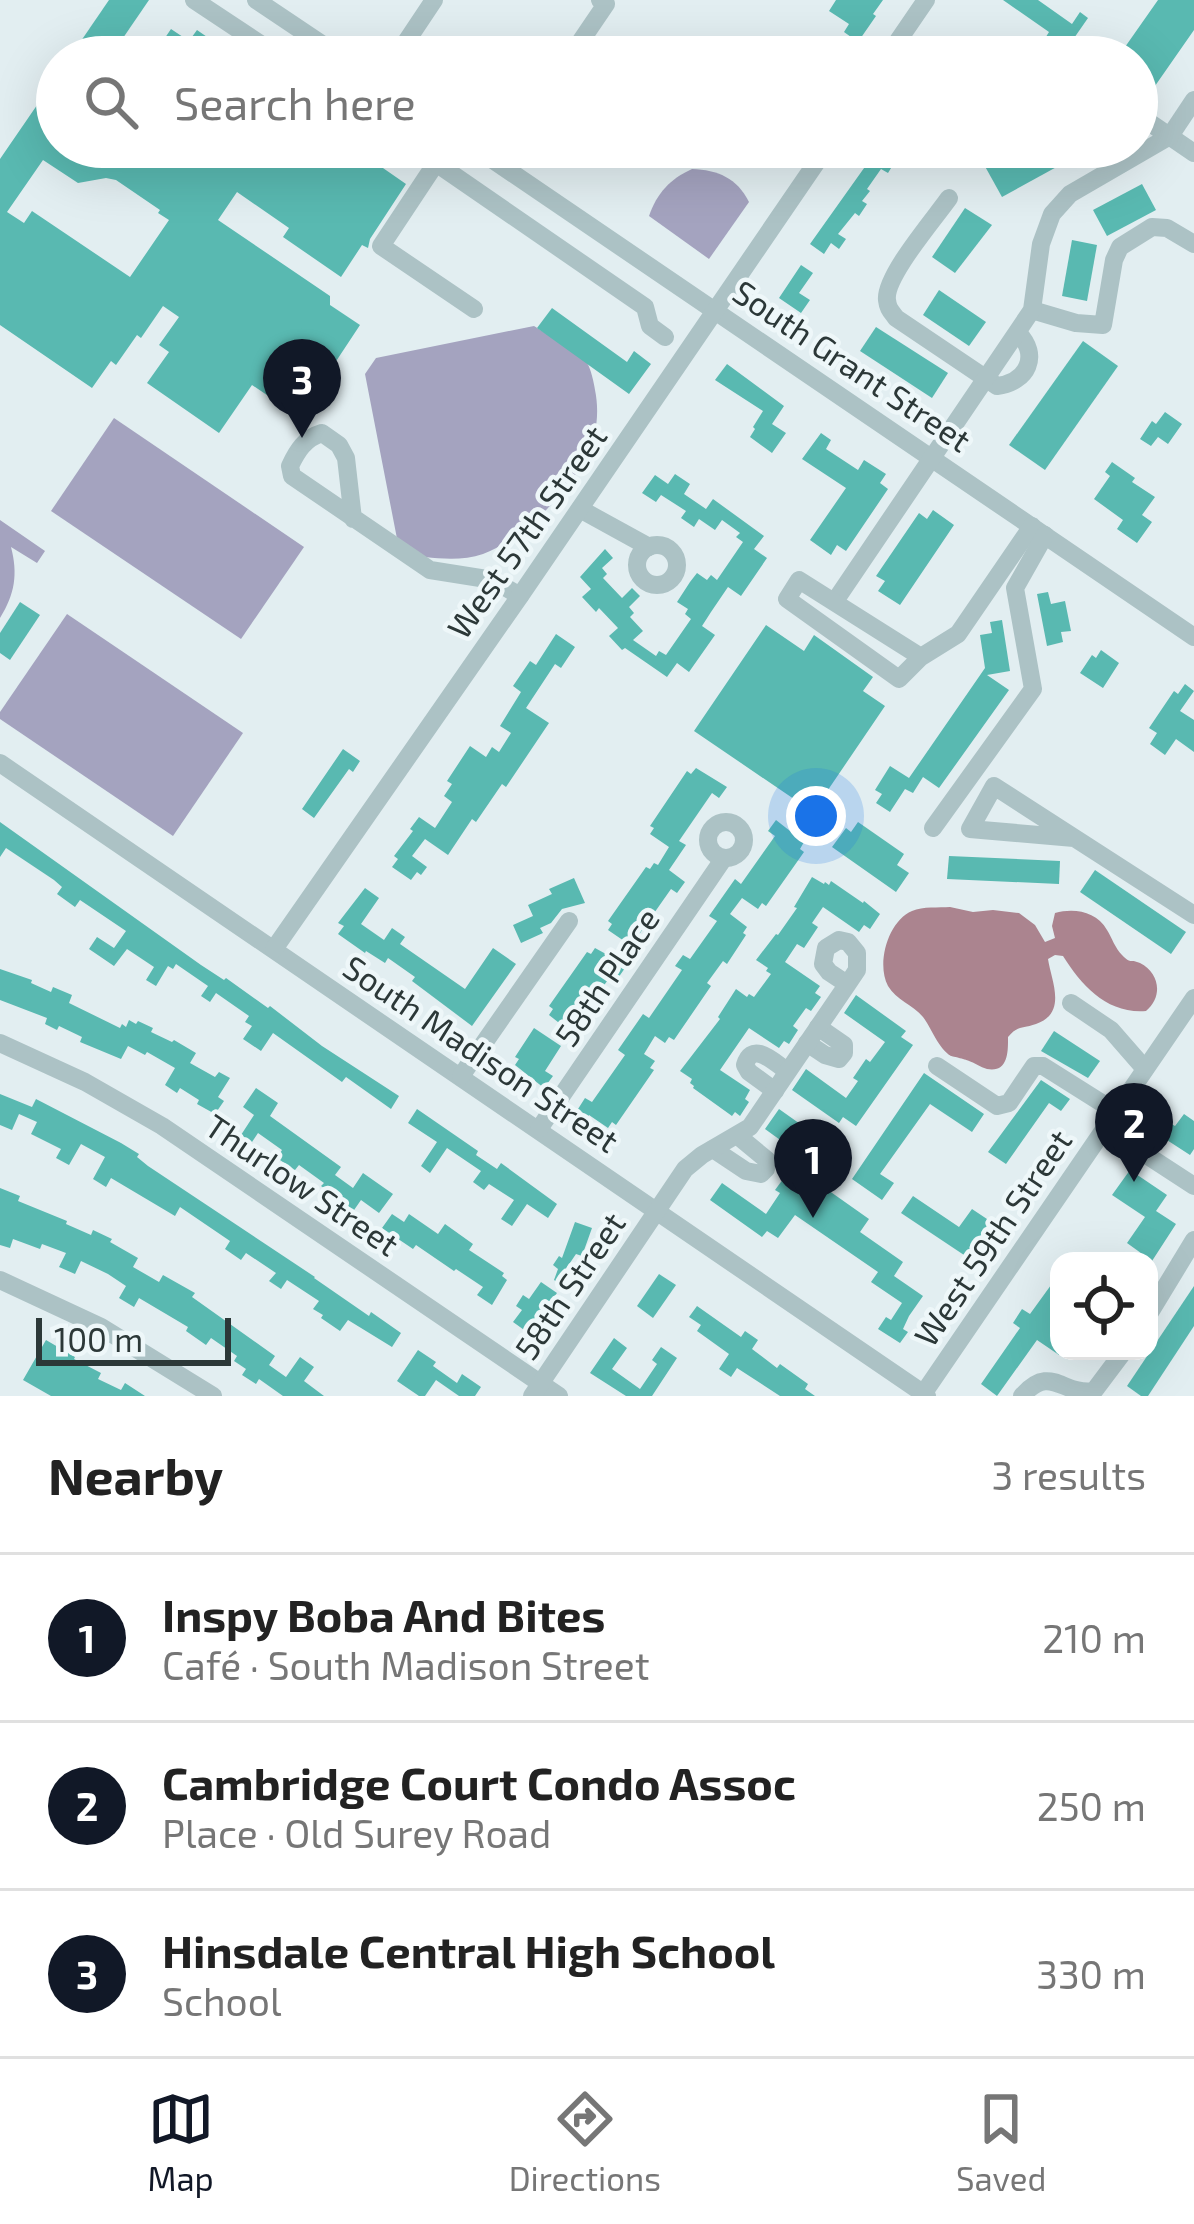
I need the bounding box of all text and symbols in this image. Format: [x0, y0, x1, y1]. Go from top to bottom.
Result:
search box [36, 36, 1158, 168]
icon: search [78, 69, 144, 135]
text: Search here [174, 75, 416, 129]
street label: South Grant Street [726, 271, 979, 459]
pin: 3 [263, 339, 341, 438]
street label: West 57th Street [438, 417, 614, 646]
your location [786, 786, 846, 846]
street label: 58th Place [545, 900, 667, 1053]
street label: South Madison Street [336, 946, 627, 1160]
pin: 2 [1095, 1083, 1173, 1182]
street label: Thurlow Street [198, 1105, 407, 1264]
pin: 1 [774, 1119, 852, 1218]
street label: West 59th Street [905, 1122, 1079, 1353]
street label: 58th Street [505, 1204, 633, 1366]
map controls [1050, 1252, 1158, 1360]
button: locate [1050, 1252, 1158, 1360]
scale bar [36, 1312, 231, 1365]
text: 100 m [54, 1319, 143, 1359]
text: Nearby [48, 1444, 223, 1505]
text: 3 results [992, 1451, 1146, 1498]
text: Inspy Boba And Bites [162, 1587, 605, 1641]
text: 1 [79, 1614, 95, 1661]
text: 210 m [1042, 1614, 1146, 1661]
text: Café · South Madison Street [162, 1641, 650, 1688]
text: Cambridge Court Condo Assoc [162, 1755, 796, 1809]
text: 2 [76, 1782, 98, 1829]
text: 250 m [1037, 1782, 1146, 1829]
text: Place · Old Surey Road [162, 1809, 551, 1856]
text: Hinsdale Central High School [162, 1923, 775, 1977]
text: 3 [76, 1950, 98, 1997]
text: 330 m [1036, 1950, 1146, 1997]
text: School [162, 1977, 282, 2024]
tab: Map [148, 2086, 214, 2198]
tab: Directions [509, 2086, 661, 2198]
tab: Saved [956, 2086, 1046, 2198]

